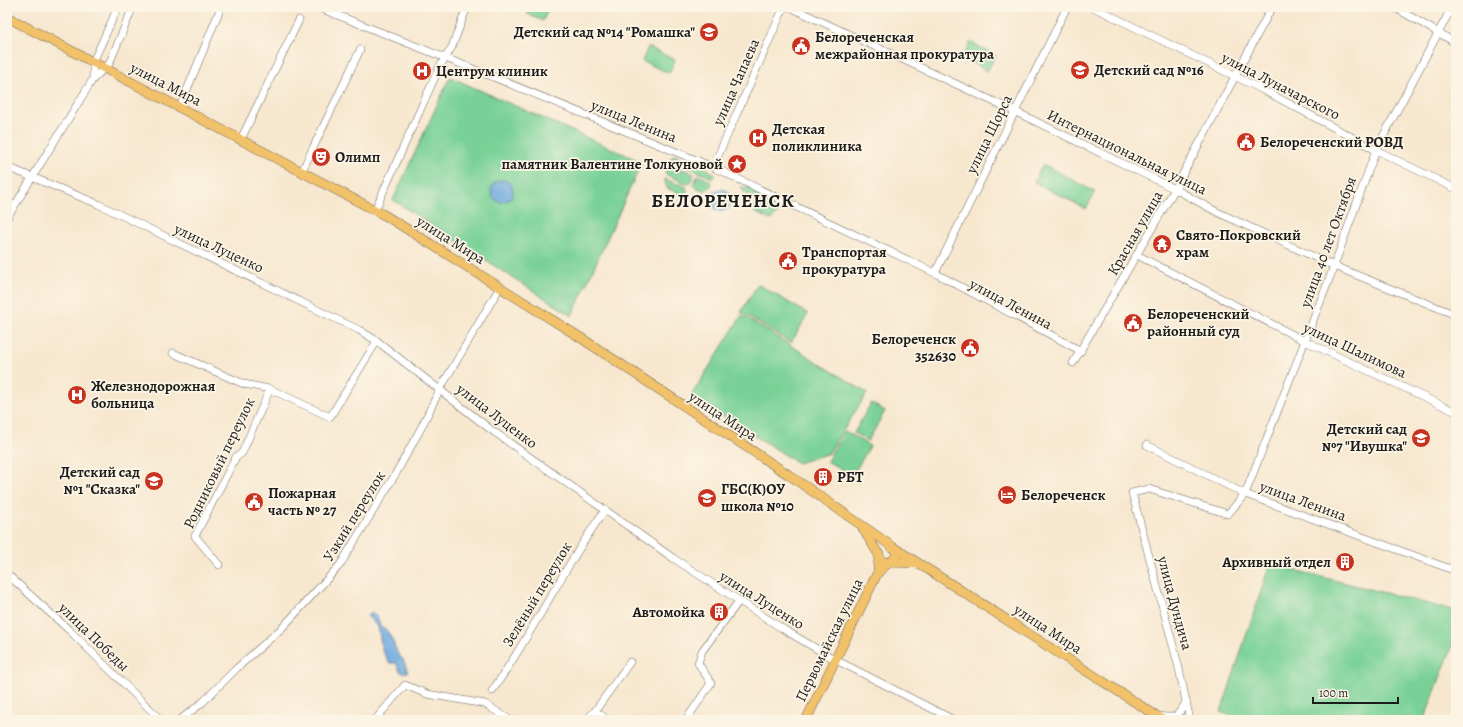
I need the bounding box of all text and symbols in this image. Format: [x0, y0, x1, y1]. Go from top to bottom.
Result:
school or university icon: Детский сад №14 "Ромашка" [698, 21, 720, 43]
place label: Детский сад №14 "Ромашка" [514, 22, 695, 42]
place label: Белореченская межрайонная прокуратура [815, 27, 995, 64]
street label: улица Чапаева [708, 35, 764, 130]
public building icon: Белореченская межрайонная прокуратура [790, 35, 812, 57]
street label: улица Луначарского [1217, 47, 1344, 125]
street label: улица Мира [126, 57, 205, 111]
school or university icon: Детский сад №16 [1069, 59, 1091, 81]
hospital icon: Центрум клиник [411, 60, 433, 82]
place label: Детский сад №16 [1094, 60, 1204, 80]
place label: Центрум клиник [436, 61, 548, 81]
street label: улица Щорса [961, 91, 1017, 178]
street label: улица Ленина [587, 94, 680, 147]
street label: Интернациональная улица [1044, 105, 1210, 199]
place label: Детская поликлиника [772, 119, 863, 156]
hospital icon: Детская поликлиника [747, 127, 769, 149]
public building icon: Белореченский РОВД [1235, 131, 1257, 153]
place label: Белореченский РОВД [1260, 132, 1403, 152]
theatre icon: Олимп [310, 146, 332, 168]
place label: Олимп [335, 147, 381, 167]
place icon: памятник Валентине Толкуновой [726, 153, 748, 175]
place label: памятник Валентине Толкуновой [501, 154, 723, 174]
street label: улица 40 лет Октября [1295, 174, 1361, 311]
street label: Красная улица [1103, 187, 1167, 279]
district label: БЕЛОРЕЧЕНСК [651, 188, 795, 214]
street label: улица Мира [412, 210, 489, 269]
street label: улица Луценко [170, 218, 267, 277]
place label: Свято-Покровский храм [1176, 225, 1301, 262]
temple icon: Свято-Покровский храм [1151, 233, 1173, 255]
place label: Транспортая прокуратура [802, 242, 887, 279]
public building icon: Транспортая прокуратура [777, 250, 799, 272]
street label: улица Ленина [965, 273, 1056, 334]
place label: Белореченский районный суд [1147, 304, 1249, 341]
public building icon: Белореченский районный суд [1122, 312, 1144, 334]
street label: улица Шалимова [1299, 317, 1410, 383]
place label: Белореченск 352630 [872, 329, 956, 366]
public building icon: Белореченск 352630 [959, 337, 981, 359]
place label: Железнодорожная больница [91, 376, 216, 413]
street label: улица Луценко [452, 378, 542, 453]
hospital icon: Железнодорожная больница [66, 384, 88, 406]
street label: улица Мира [684, 386, 761, 446]
street label: Родниковый переулок [179, 394, 260, 532]
place label: Детский сад №7 "Ивушка" [1322, 419, 1407, 456]
school or university icon: Детский сад №7 "Ивушка" [1410, 427, 1432, 449]
place label: Детский сад №1 "Сказка" [60, 462, 140, 499]
building icon: РБТ [812, 466, 834, 488]
street label: Узкий переулок [318, 467, 390, 565]
place label: РБТ [837, 467, 864, 487]
school or university icon: Детский сад №1 "Сказка" [143, 470, 165, 492]
street label: улица Ленина [1256, 476, 1349, 526]
place label: ГБС(К)ОУ школа №10 [721, 479, 794, 516]
place label: Пожарная часть № 27 [268, 483, 337, 520]
hotel icon: Белореченск [996, 484, 1018, 506]
place label: Белореченск [1021, 485, 1106, 505]
school or university icon: ГБС(К)ОУ школа №10 [696, 487, 718, 509]
public building icon: Пожарная часть № 27 [243, 491, 265, 513]
street label: Зелёный переулок [498, 538, 576, 650]
building icon: Архивный отдел [1334, 551, 1356, 573]
place label: Архивный отдел [1221, 552, 1331, 572]
street label: улица Дундича [1153, 553, 1197, 652]
street label: улица Луценко [715, 565, 808, 634]
street label: Первомайская улица [790, 575, 868, 705]
street label: улица Победы [53, 597, 134, 676]
street label: улица Мира [1009, 599, 1086, 659]
building icon: Автомойка [708, 601, 730, 623]
place label: Автомойка [632, 602, 706, 622]
scale bar [1313, 679, 1398, 705]
text: 100 m [1319, 685, 1348, 701]

